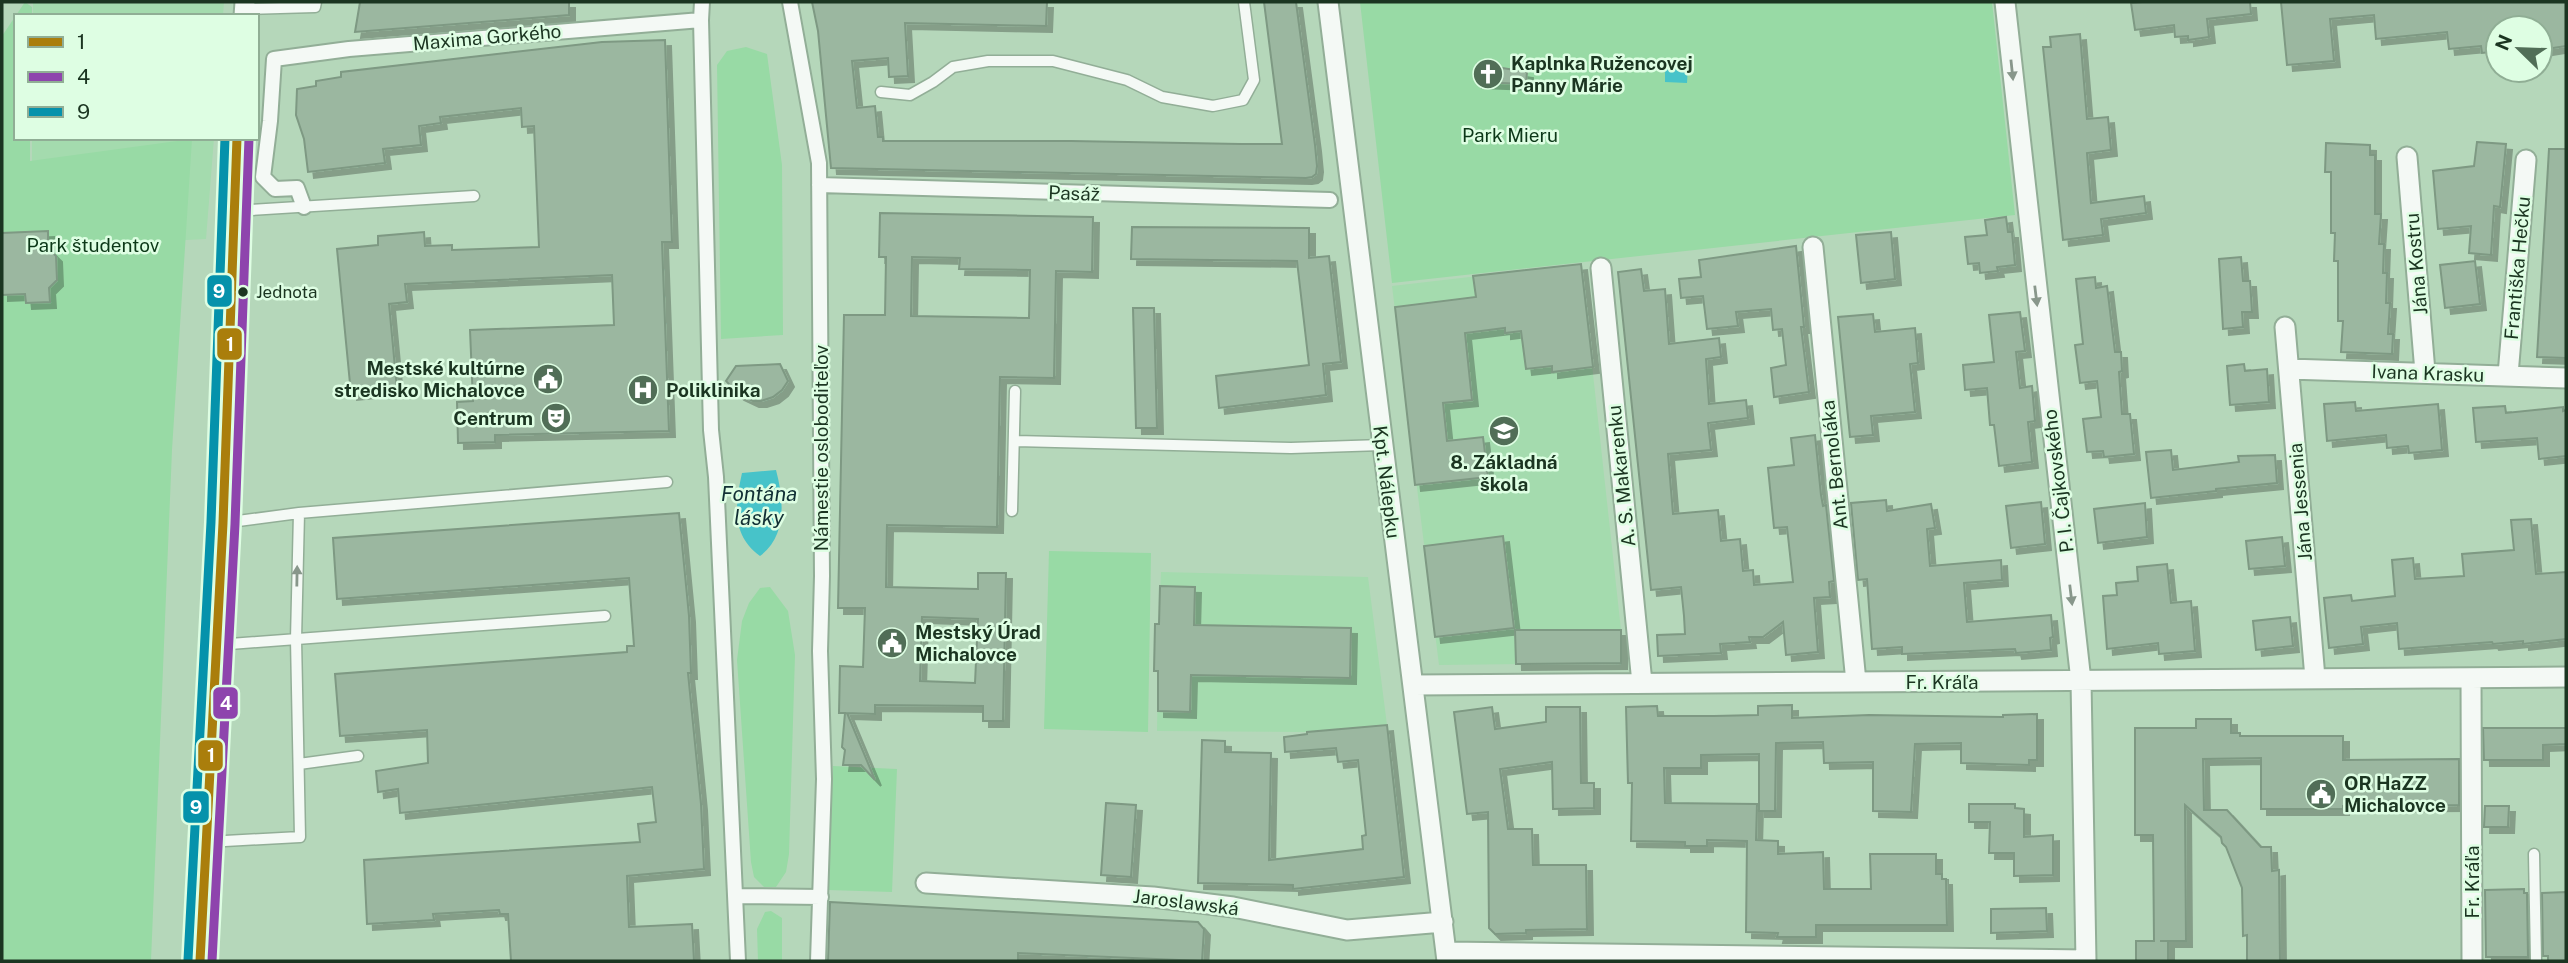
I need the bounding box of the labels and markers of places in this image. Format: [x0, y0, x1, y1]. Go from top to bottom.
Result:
place label: Kaplnka Ružencovej Panny Márie [1511, 52, 1693, 96]
church icon: Kaplnka Ružencovej Panny Márie [1471, 57, 1505, 91]
place label: Jednota [256, 282, 317, 302]
marker: Jednota [236, 285, 250, 299]
place label: Mestské kultúrne stredisko Michalovce [334, 357, 525, 401]
public building icon: Mestské kultúrne stredisko Michalovce [531, 362, 565, 396]
hospital icon: Poliklinika [626, 373, 660, 407]
place label: Poliklinika [666, 379, 760, 401]
theatre icon: Centrum [539, 401, 573, 435]
place label: Centrum [453, 407, 533, 429]
school or university icon: 8. Základná škola [1487, 414, 1521, 448]
place label: 8. Základná škola [1450, 451, 1558, 495]
place label: Mestský Úrad Michalovce [915, 621, 1041, 665]
public building icon: Mestský Úrad Michalovce [875, 626, 909, 660]
place label: OR HaZZ Michalovce [2344, 772, 2446, 816]
public building icon: OR HaZZ Michalovce [2304, 777, 2338, 811]

